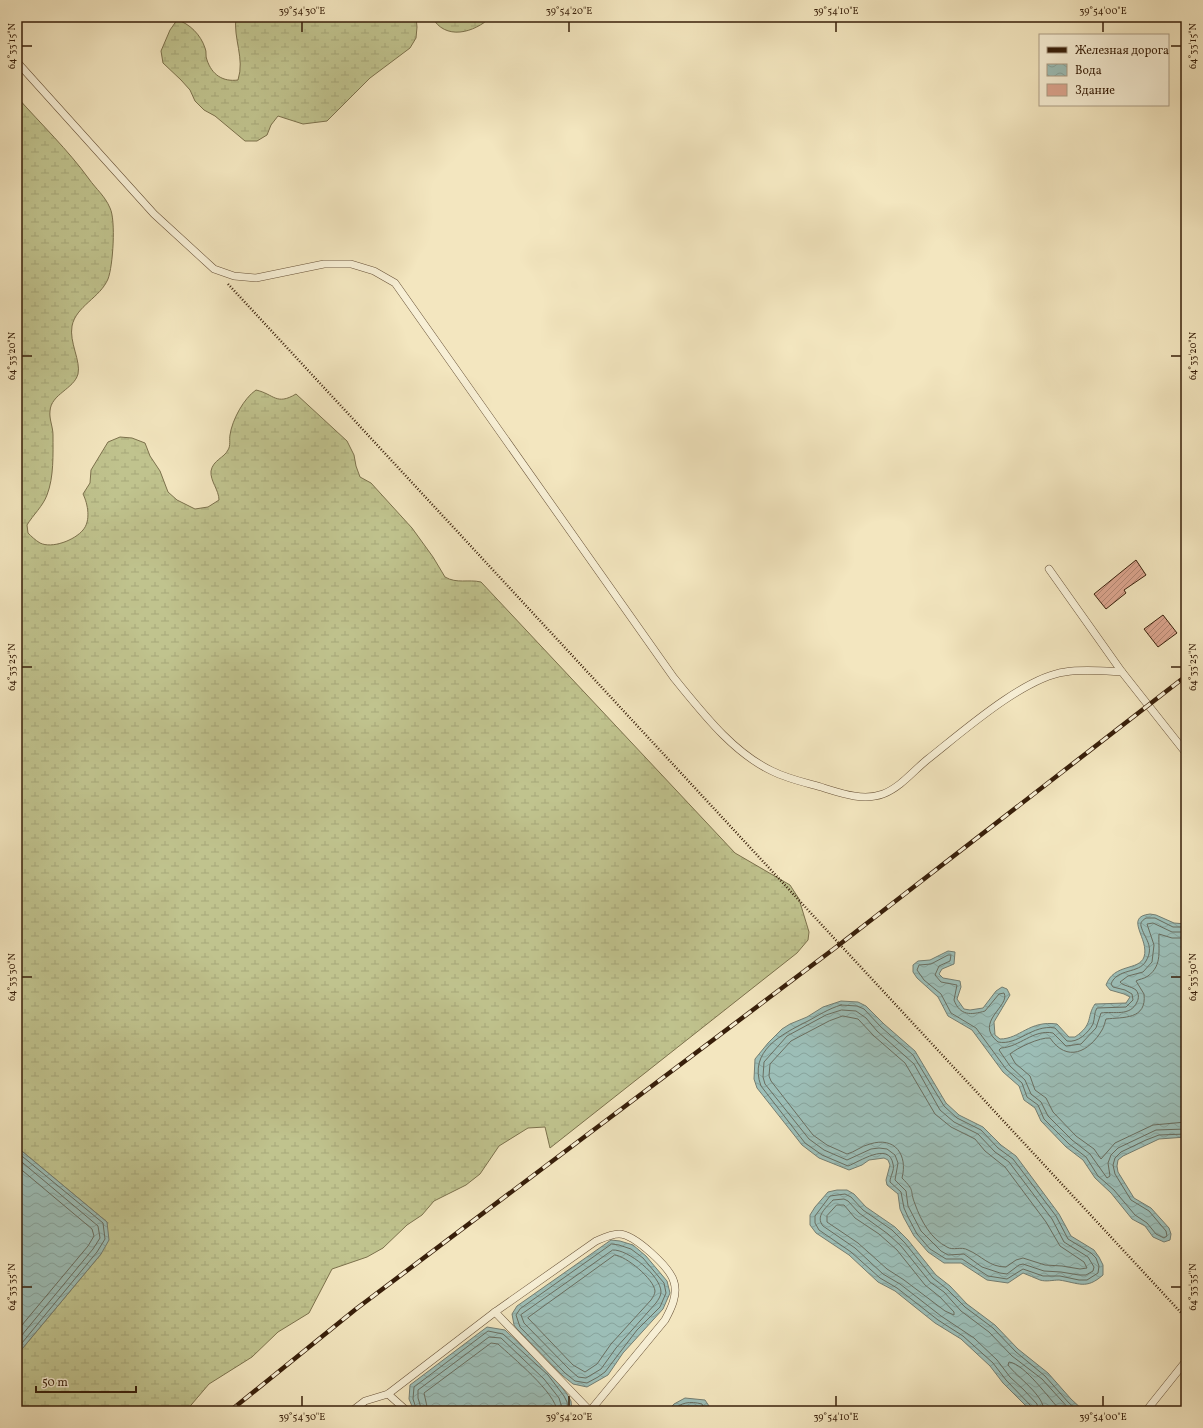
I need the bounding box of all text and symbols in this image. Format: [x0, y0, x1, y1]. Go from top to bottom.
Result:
text: 39°54'30"E [279, 4, 325, 18]
text: 39°54'20"E [546, 4, 592, 18]
text: 39°54'10"E [813, 4, 859, 18]
text: 39°54'00"E [1079, 4, 1127, 18]
text: 64°33'15"N [5, 22, 19, 69]
text: 64°33'15"N [1186, 22, 1200, 69]
legend [1039, 34, 1169, 106]
text: Железная дорога [1075, 43, 1169, 59]
text: Вода [1075, 63, 1102, 79]
text: Здание [1075, 83, 1115, 99]
text: 64°33'20"N [5, 331, 19, 380]
text: 64°33'20"N [1186, 331, 1200, 380]
text: 64°33'25"N [5, 643, 19, 691]
text: 64°33'25"N [1186, 643, 1200, 691]
text: 64°33'30"N [5, 952, 19, 1001]
text: 64°33'30"N [1186, 952, 1200, 1001]
text: 64°33'35"N [5, 1263, 19, 1311]
text: 64°33'35"N [1186, 1263, 1200, 1311]
scale bar [36, 1368, 136, 1394]
text: 50 m [42, 1375, 68, 1391]
text: 39°54'30"E [279, 1410, 325, 1424]
text: 39°54'20"E [546, 1410, 592, 1424]
text: 39°54'10"E [813, 1410, 859, 1424]
text: 39°54'00"E [1079, 1410, 1127, 1424]

